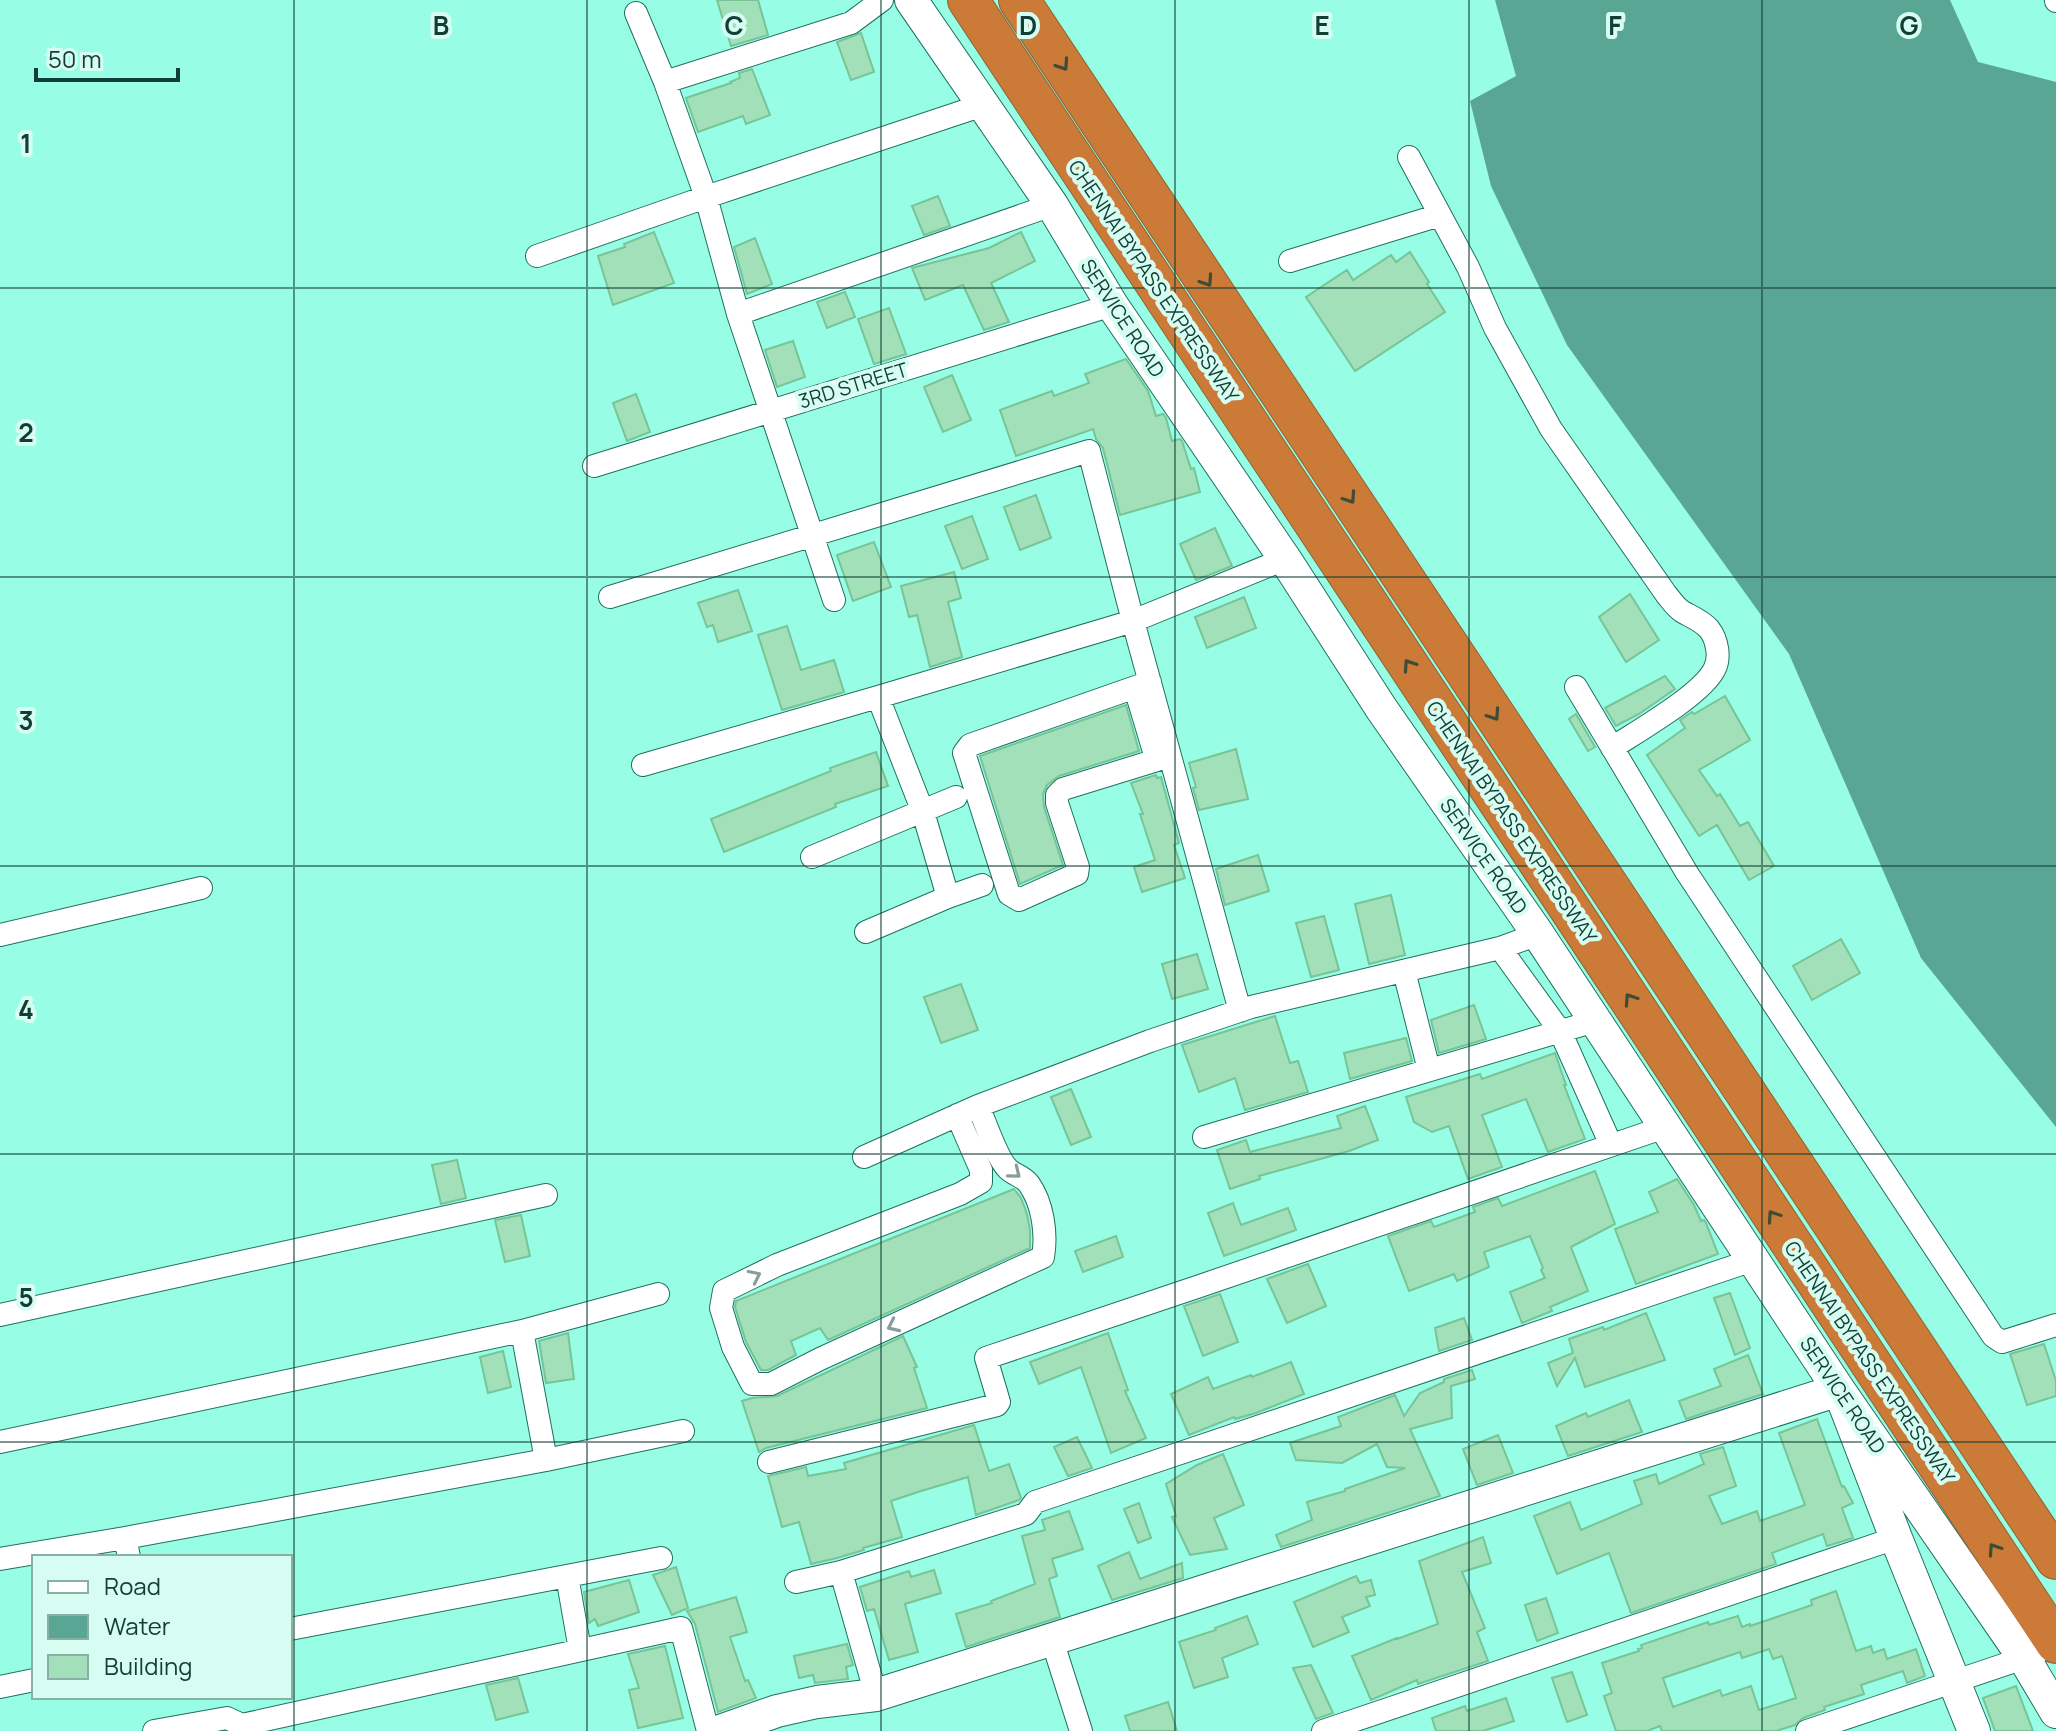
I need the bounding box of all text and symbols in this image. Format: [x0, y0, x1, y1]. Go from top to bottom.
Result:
text: B [433, 7, 449, 43]
text: C [724, 7, 744, 43]
text: D [1019, 7, 1037, 43]
text: E [1314, 7, 1330, 43]
text: F [1608, 7, 1622, 43]
text: G [1899, 7, 1919, 43]
scale bar [36, 32, 178, 82]
text: 50 m [48, 42, 102, 75]
one-way arrow [1053, 56, 1068, 71]
text: 1 [20, 125, 32, 161]
street label: CHENNAI BYPASS EXPRESSWAY [1063, 155, 1246, 408]
street label: SERVICE ROAD [1075, 254, 1171, 382]
one-way arrow [1197, 273, 1212, 287]
street label: 3RD STREET [795, 356, 911, 414]
text: 2 [18, 414, 34, 450]
one-way arrow [1341, 489, 1356, 504]
one-way arrow [1403, 660, 1418, 674]
street label: CHENNAI BYPASS EXPRESSWAY [1421, 696, 1604, 949]
text: 3 [18, 702, 34, 738]
one-way arrow [1485, 706, 1500, 720]
street label: SERVICE ROAD [1434, 793, 1534, 919]
text: 4 [18, 991, 34, 1027]
one-way arrow [1624, 993, 1639, 1008]
one-way arrow [1006, 1163, 1021, 1177]
one-way arrow [1768, 1210, 1783, 1224]
street label: CHENNAI BYPASS EXPRESSWAY [1779, 1236, 1962, 1489]
one-way arrow [747, 1269, 761, 1285]
text: 5 [18, 1279, 34, 1315]
one-way arrow [886, 1316, 901, 1332]
street label: SERVICE ROAD [1794, 1331, 1892, 1459]
one-way arrow [1989, 1544, 2004, 1558]
legend [32, 1555, 292, 1699]
text: Road [104, 1569, 161, 1602]
text: Water [104, 1609, 171, 1642]
text: Building [104, 1649, 192, 1682]

